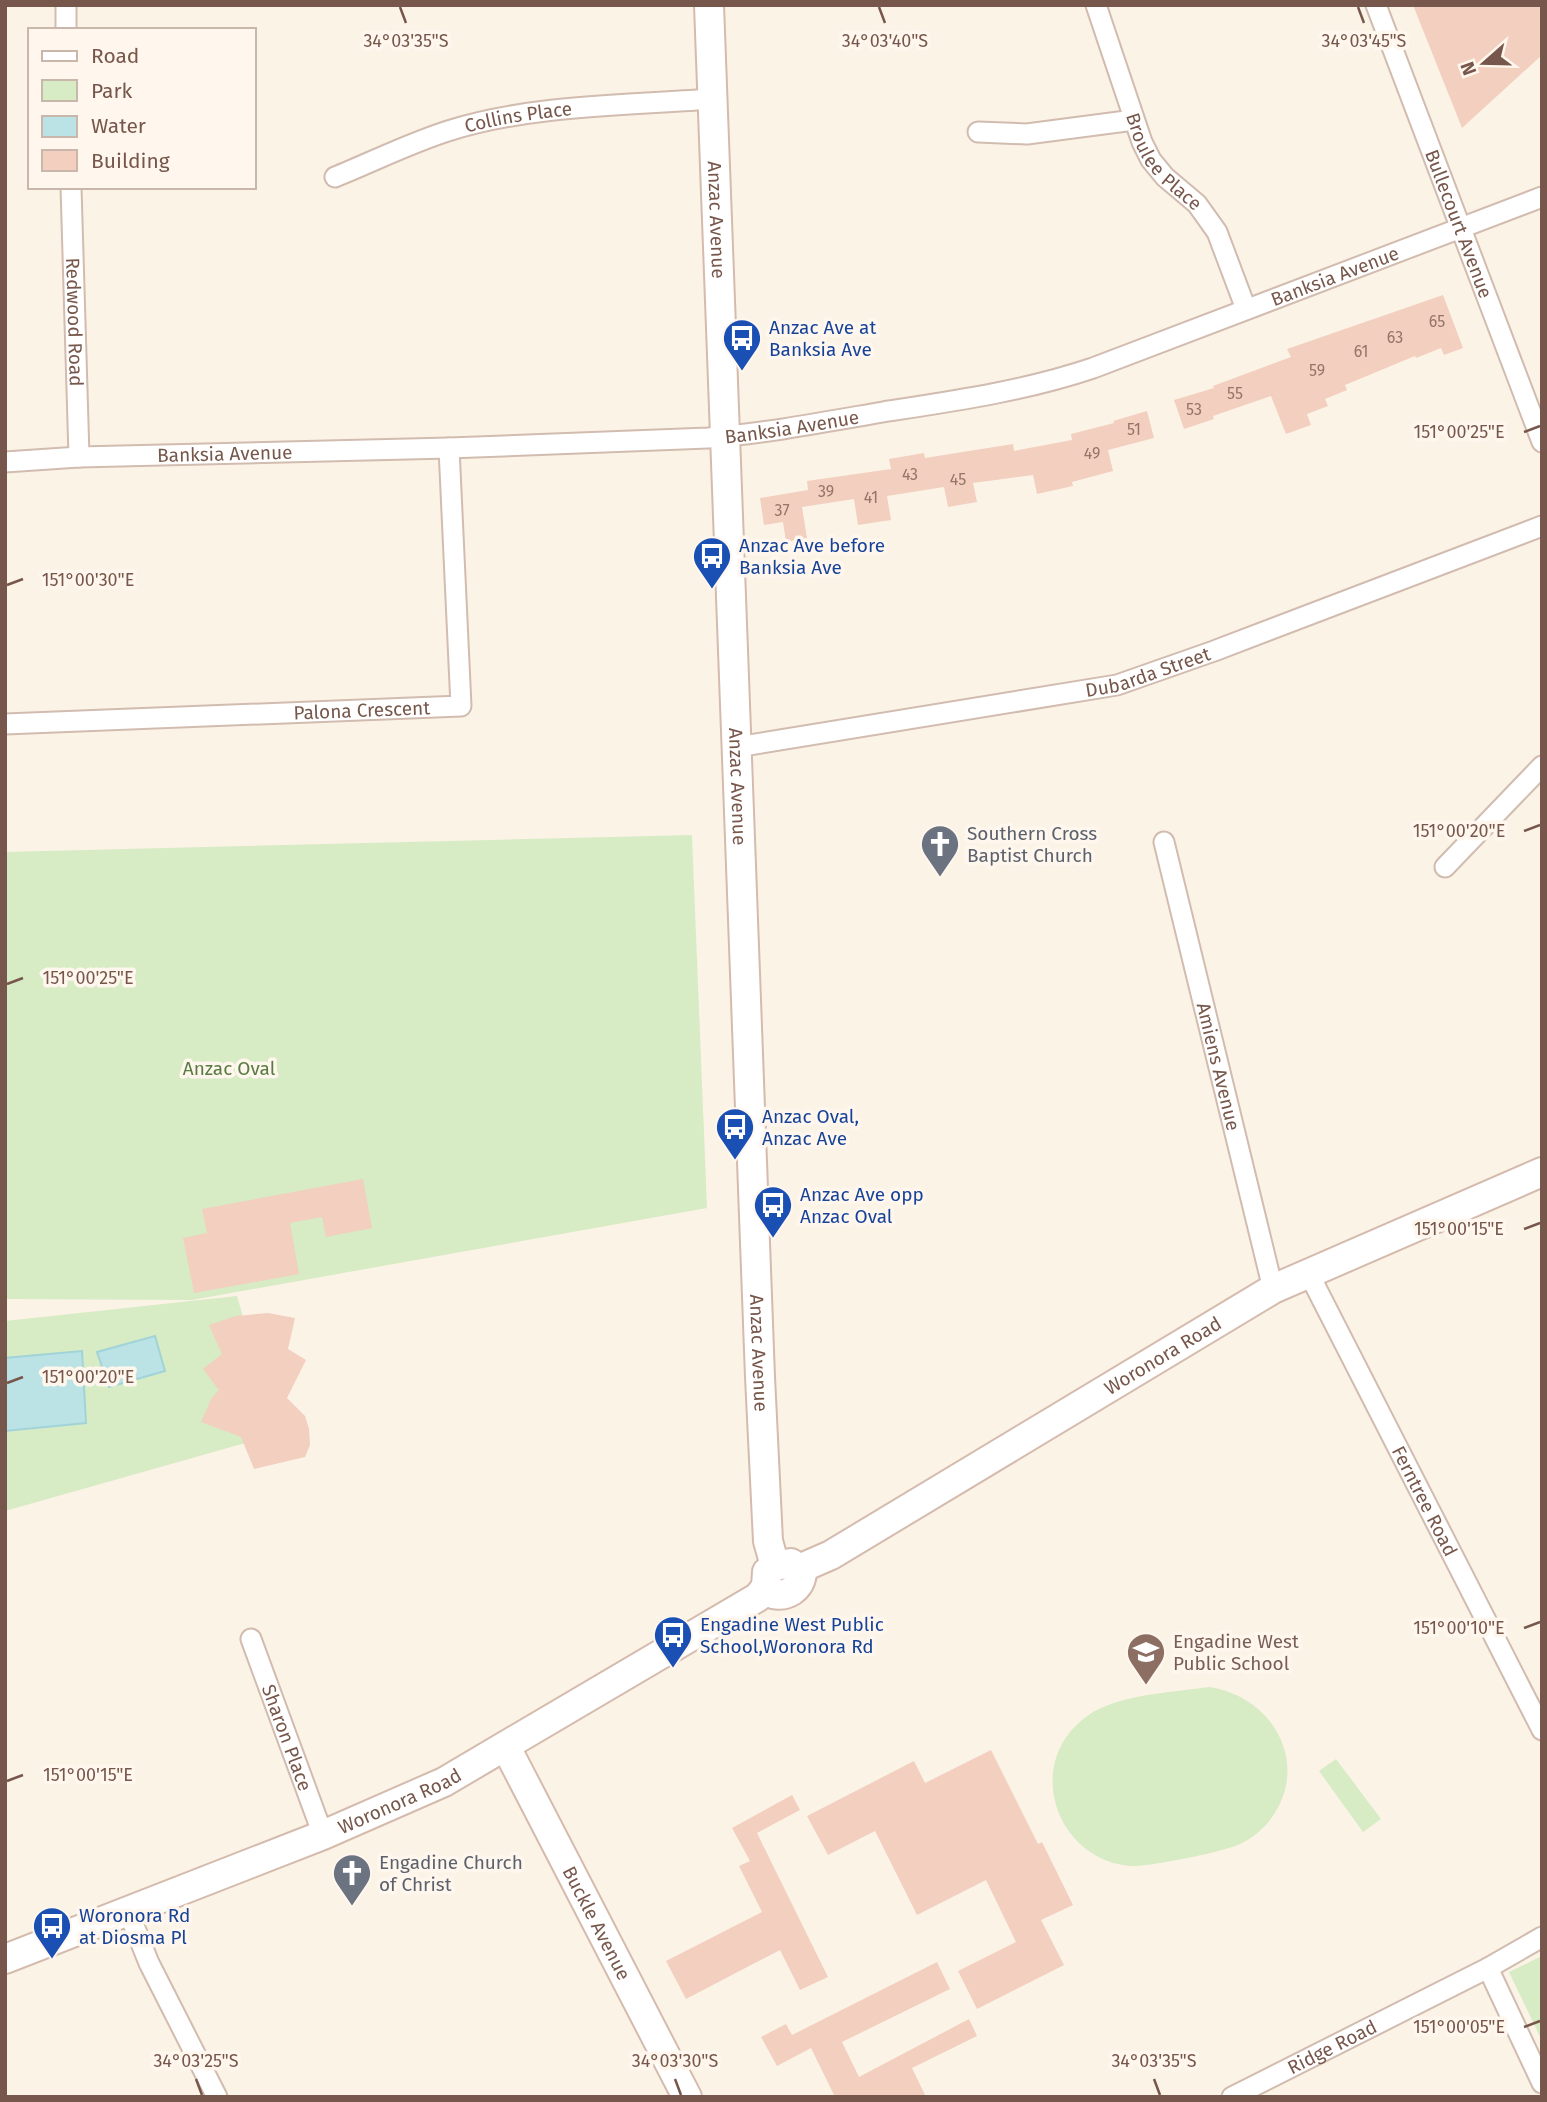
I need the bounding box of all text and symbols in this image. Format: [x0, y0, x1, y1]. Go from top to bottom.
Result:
legend [28, 28, 256, 189]
north arrow [1449, 28, 1519, 98]
text: 34°03'35"S [363, 30, 449, 52]
text: 34°03'40"S [842, 30, 928, 52]
text: 34°03'45"S [1322, 30, 1407, 52]
text: Road [91, 43, 139, 69]
text: N [1456, 59, 1481, 79]
text: Park [91, 78, 133, 104]
street label: Collins Place [462, 97, 573, 137]
street label: Broulee Place [1121, 110, 1207, 215]
text: Water [91, 113, 146, 139]
street label: Bullecourt Avenue [1420, 146, 1498, 301]
text: Building [91, 148, 170, 174]
street label: Anzac Avenue [703, 161, 731, 279]
street label: Banksia Avenue [1267, 241, 1402, 311]
street label: Redwood Road [62, 257, 88, 387]
house number: 65 [1429, 312, 1445, 331]
place label: Anzac Ave at Banksia Ave [769, 316, 876, 361]
bus stop icon: Anzac Ave at Banksia Ave [721, 317, 763, 372]
house number: 63 [1387, 328, 1403, 347]
house number: 61 [1354, 342, 1368, 361]
house number: 59 [1309, 361, 1325, 380]
house number: 55 [1227, 384, 1243, 403]
house number: 53 [1186, 400, 1202, 419]
street label: Banksia Avenue [724, 405, 861, 448]
house number: 51 [1127, 420, 1141, 439]
text: 151°00'25"E [1413, 421, 1505, 443]
street label: Banksia Avenue [157, 440, 293, 467]
house number: 49 [1084, 444, 1100, 463]
house number: 43 [902, 465, 918, 484]
house number: 45 [950, 470, 966, 489]
house number: 39 [818, 482, 834, 501]
house number: 41 [864, 488, 878, 507]
house number: 37 [774, 501, 790, 520]
place label: Anzac Ave before Banksia Ave [739, 534, 885, 579]
bus stop icon: Anzac Ave before Banksia Ave [691, 535, 733, 590]
text: 151°00'30"E [42, 569, 134, 591]
street label: Dubarda Street [1084, 642, 1213, 701]
street label: Palona Crescent [293, 696, 431, 724]
street label: Anzac Avenue [724, 727, 752, 846]
text: 151°00'20"E [1413, 820, 1505, 842]
place label: Southern Cross Baptist Church [967, 822, 1097, 867]
church icon: Southern Cross Baptist Church [919, 823, 961, 878]
text: 151°00'25"E [42, 967, 134, 989]
street label: Amiens Avenue [1192, 1000, 1245, 1133]
park label: Anzac Oval [183, 1057, 276, 1080]
place label: Anzac Oval, Anzac Ave [762, 1105, 859, 1150]
bus stop icon: Anzac Oval, Anzac Ave [714, 1106, 756, 1161]
place label: Anzac Ave opp Anzac Oval [800, 1183, 924, 1228]
bus stop icon: Anzac Ave opp Anzac Oval [752, 1184, 794, 1239]
text: 151°00'15"E [1414, 1218, 1504, 1240]
street label: Anzac Avenue [745, 1294, 773, 1412]
street label: Woronora Road [1100, 1311, 1225, 1399]
text: 151°00'20"E [42, 1366, 134, 1388]
street label: Ferntree Road [1387, 1442, 1463, 1560]
place label: Engadine West Public School,Woronora Rd [700, 1613, 884, 1658]
bus stop icon: Engadine West Public School,Woronora Rd [652, 1614, 694, 1669]
text: 151°00'10"E [1413, 1617, 1505, 1639]
place label: Engadine West Public School [1173, 1630, 1299, 1675]
school or university icon: Engadine West Public School [1125, 1631, 1167, 1686]
street label: Sharon Place [257, 1681, 317, 1794]
street label: Woronora Road [334, 1763, 465, 1839]
text: 151°00'15"E [43, 1764, 133, 1786]
place label: Engadine Church of Christ [379, 1851, 523, 1896]
church icon: Engadine Church of Christ [331, 1852, 373, 1907]
street label: Buckle Avenue [558, 1862, 636, 1984]
place label: Woronora Rd at Diosma Pl [79, 1904, 190, 1949]
bus stop icon: Woronora Rd at Diosma Pl [31, 1905, 73, 1960]
street label: Ridge Road [1284, 2014, 1381, 2079]
text: 151°00'05"E [1413, 2016, 1505, 2038]
text: 34°03'25"S [153, 2050, 239, 2072]
text: 34°03'30"S [632, 2050, 718, 2072]
text: 34°03'35"S [1111, 2050, 1197, 2072]

